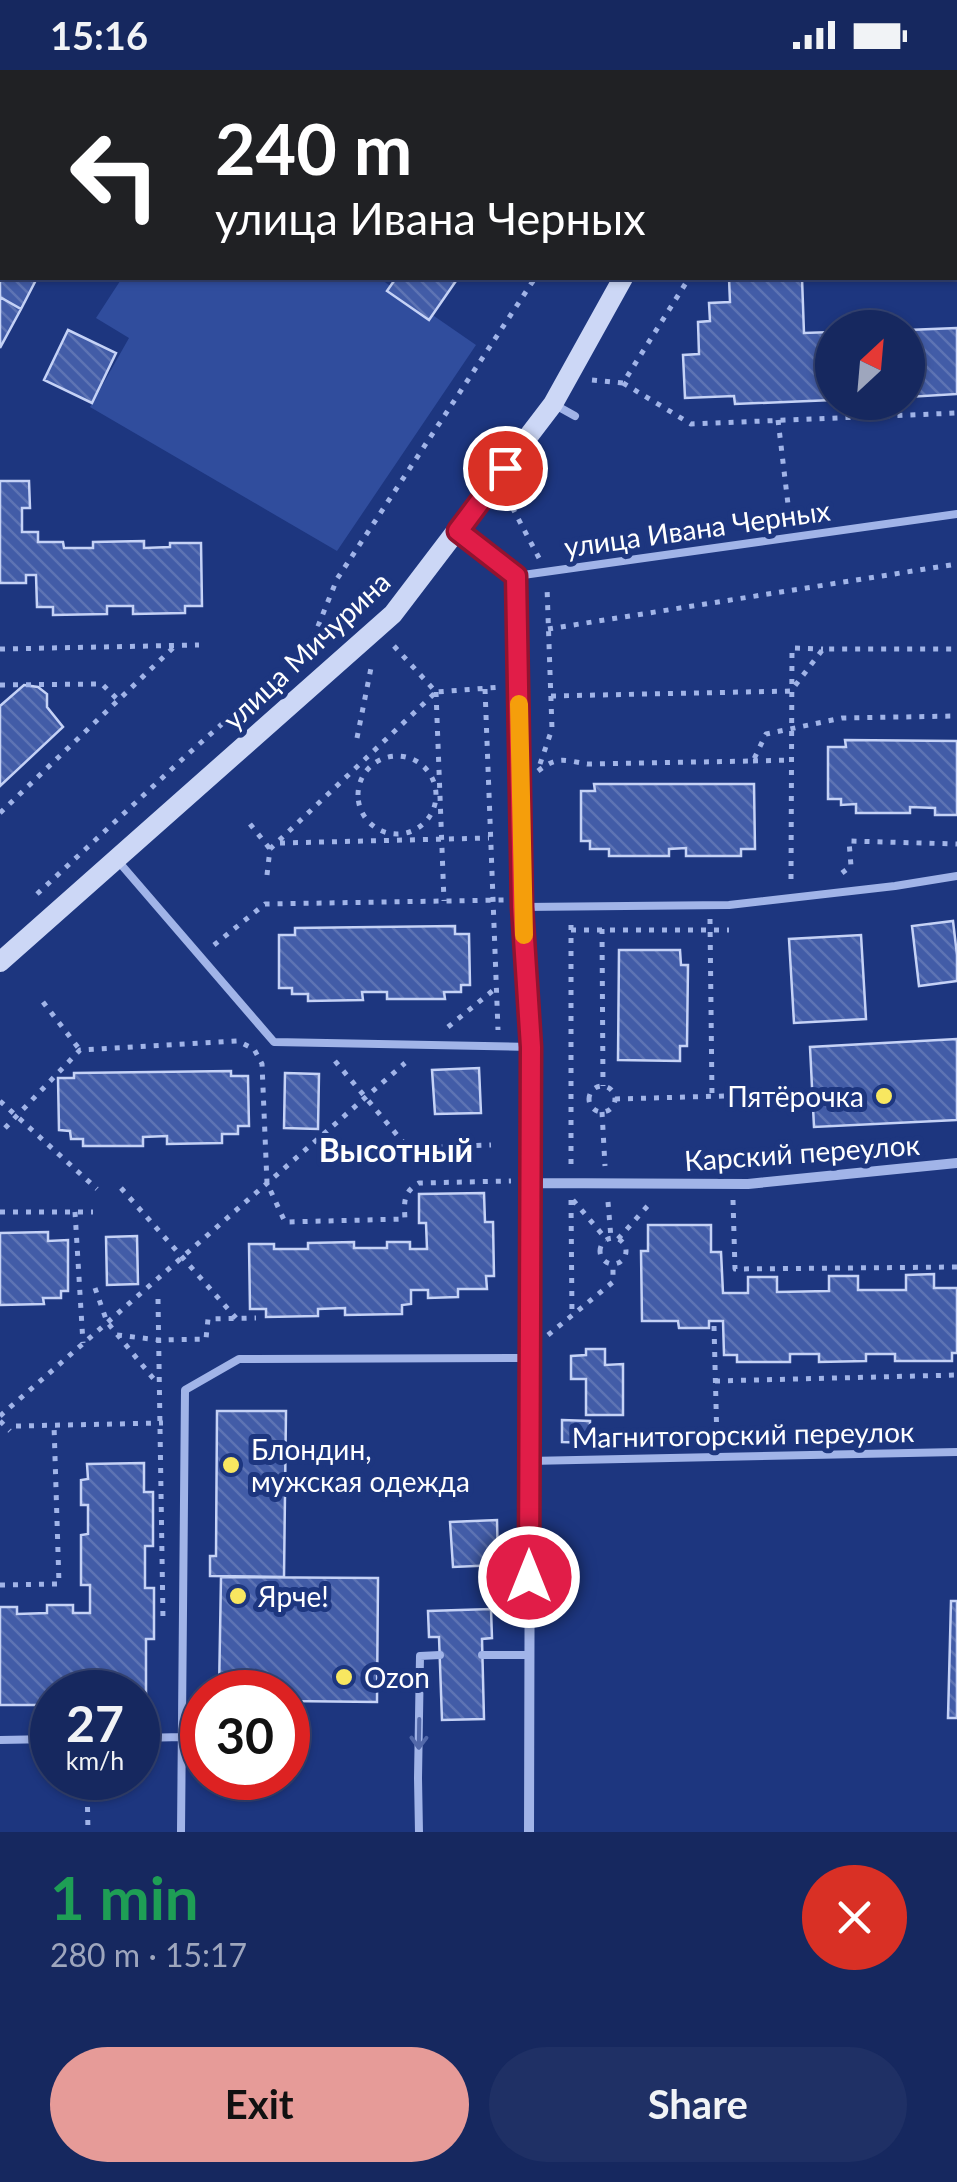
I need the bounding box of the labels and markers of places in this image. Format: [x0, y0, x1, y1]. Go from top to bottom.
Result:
pin [463, 426, 548, 511]
place label: Пятёрочка [727, 1079, 864, 1113]
marker: Пятёрочка [873, 1085, 895, 1107]
place label: Блондин, мужская одежда [251, 1432, 470, 1498]
marker: Блондин, мужская одежда [220, 1454, 242, 1476]
place label: Ярче! [257, 1579, 329, 1613]
marker: Ярче! [227, 1585, 249, 1607]
place label: Ozon [364, 1660, 430, 1694]
marker: Ozon [333, 1666, 355, 1688]

